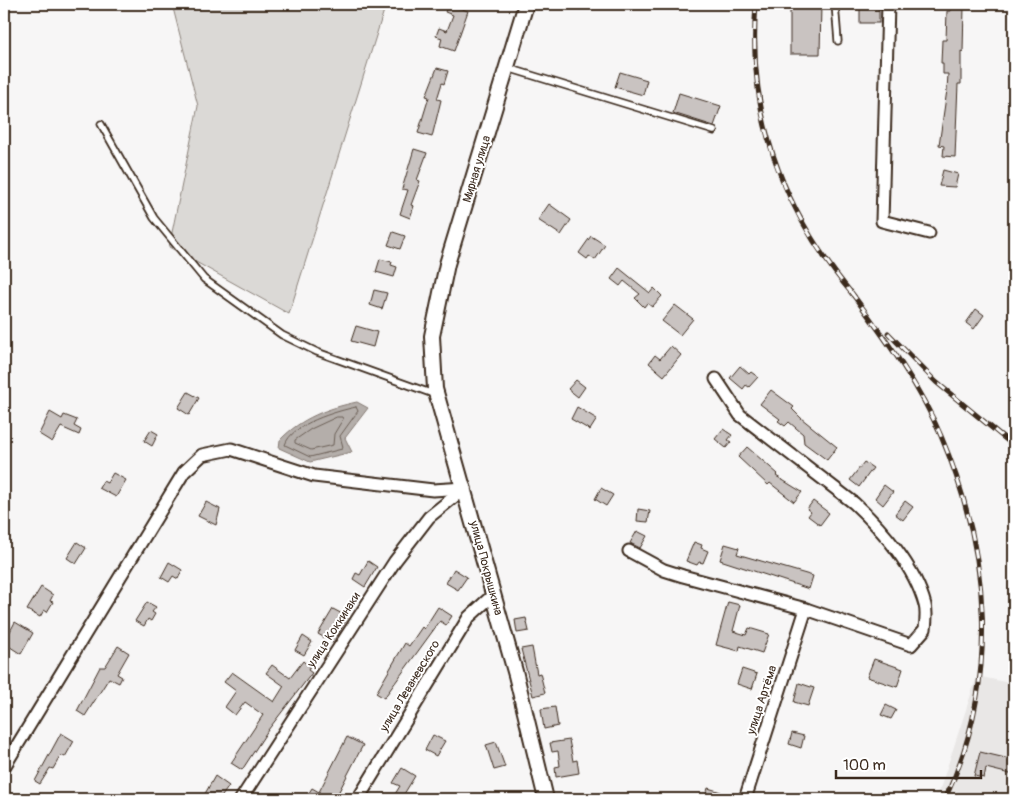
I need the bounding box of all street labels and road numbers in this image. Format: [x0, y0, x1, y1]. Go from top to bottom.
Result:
street label: Мирная улица [460, 133, 494, 204]
street label: улица Покрышкина [466, 518, 506, 617]
street label: улица Коккинаки [304, 589, 364, 671]
street label: улица Леваневского [376, 637, 444, 735]
street label: улица Артёма [743, 663, 780, 737]

